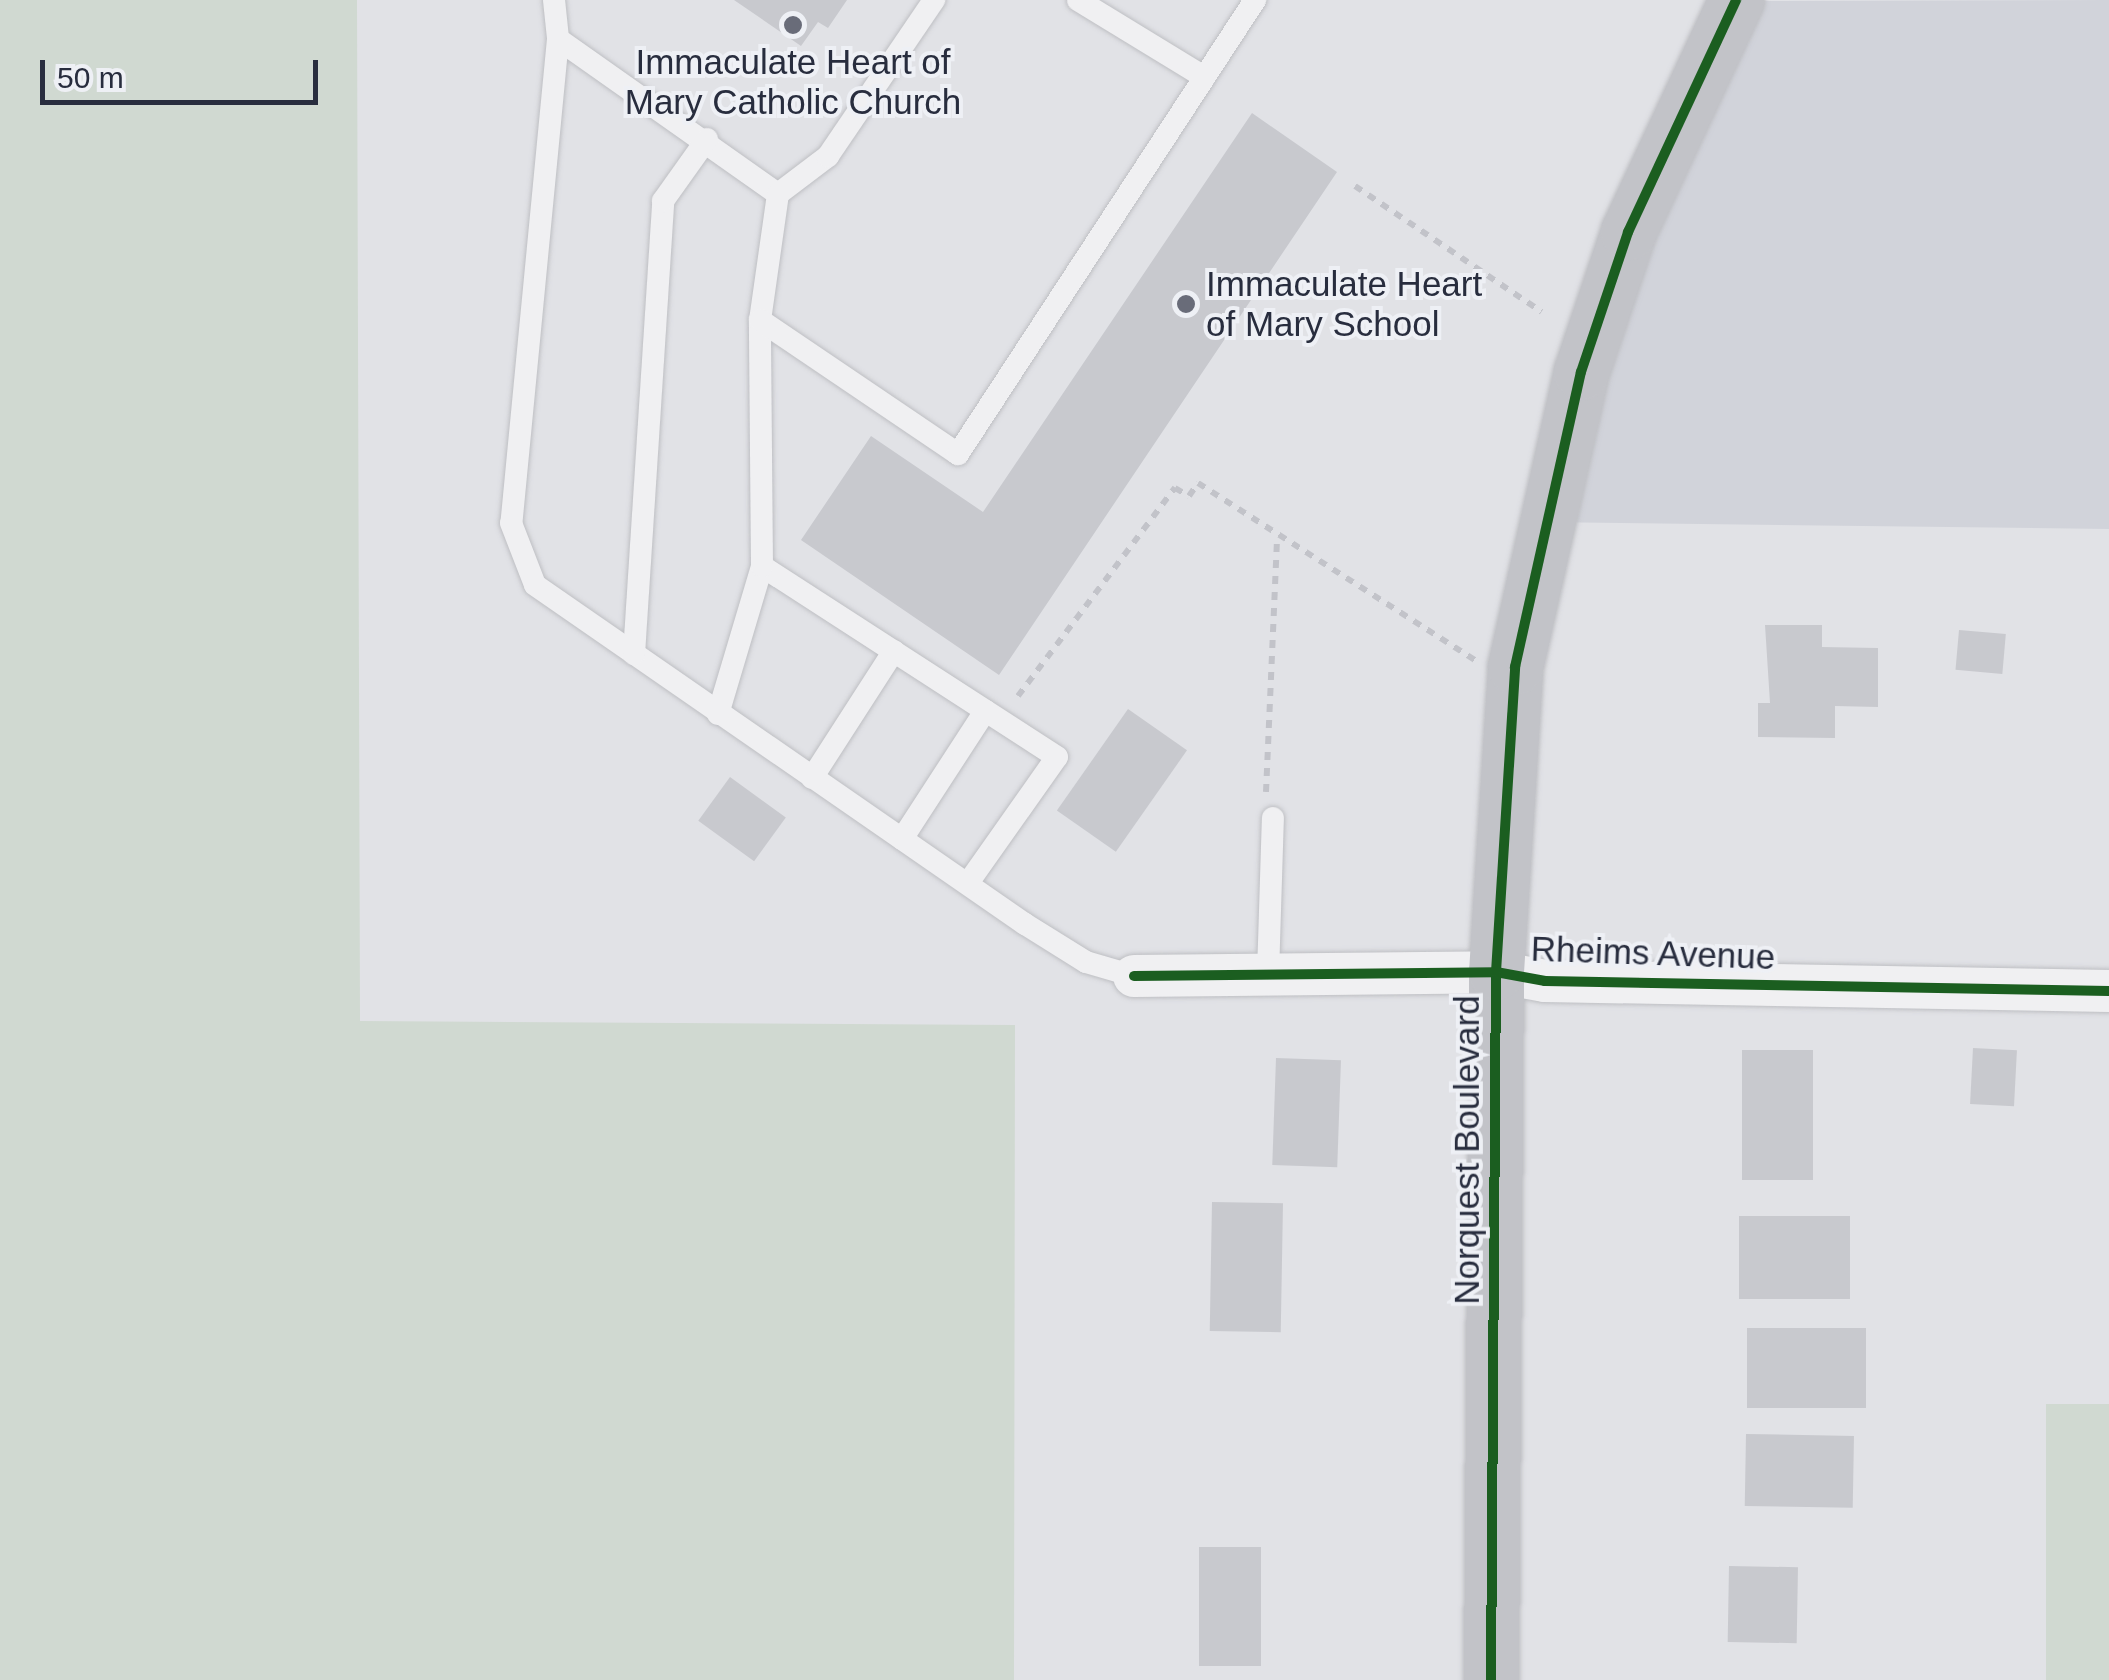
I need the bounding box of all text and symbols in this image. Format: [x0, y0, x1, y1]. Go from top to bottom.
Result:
marker: Immaculate Heart of Mary Catholic Church [782, 14, 804, 36]
scale bar [45, 40, 322, 102]
place label: Immaculate Heart of Mary Catholic Church [625, 41, 961, 123]
text: 50 m [57, 61, 124, 94]
place label: Immaculate Heart of Mary School [1206, 263, 1482, 345]
marker: Immaculate Heart of Mary School [1175, 293, 1197, 315]
street label: Rheims Avenue [1529, 928, 1777, 978]
street label: Norquest Boulevard [1446, 995, 1488, 1305]

